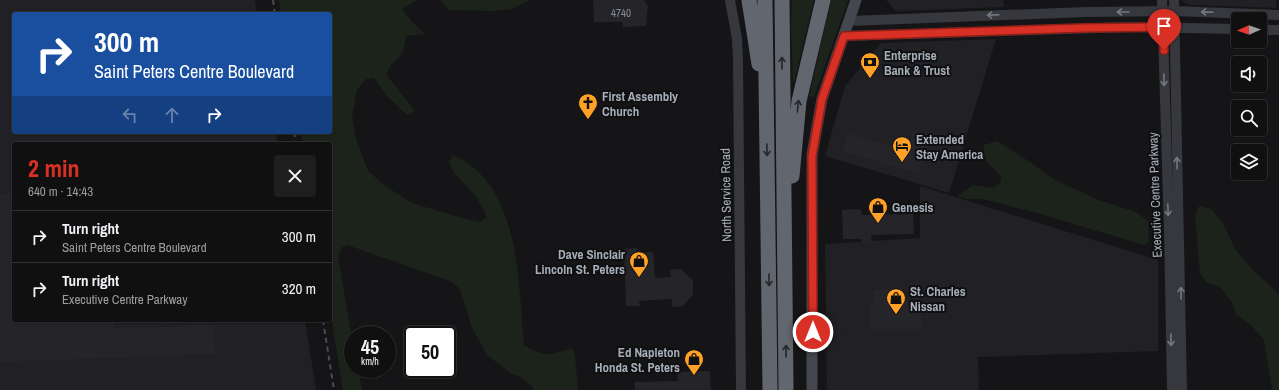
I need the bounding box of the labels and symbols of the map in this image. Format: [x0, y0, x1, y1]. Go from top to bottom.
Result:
house number: 4740 [611, 6, 631, 20]
one-way arrow [1117, 8, 1130, 16]
one-way arrow [1201, 8, 1214, 16]
pin [1147, 9, 1181, 50]
one-way arrow [987, 11, 1000, 19]
north arrow [1231, 12, 1267, 48]
place label: Enterprise Bank & Trust [884, 47, 950, 79]
bank icon: Enterprise Bank & Trust [859, 51, 881, 79]
one-way arrow [779, 57, 786, 70]
one-way arrow [1161, 73, 1168, 86]
place label: First Assembly Church [602, 88, 678, 120]
church icon: First Assembly Church [577, 92, 599, 120]
one-way arrow [795, 100, 802, 113]
place label: Extended Stay America [916, 131, 983, 163]
street label: Executive Centre Parkway [1144, 131, 1166, 258]
hotel icon: Extended Stay America [891, 135, 913, 163]
one-way arrow [763, 143, 771, 156]
street label: North Service Road [717, 148, 735, 242]
one-way arrow [1173, 157, 1181, 170]
shop icon: Genesis [867, 196, 889, 224]
place label: Genesis [892, 199, 934, 216]
one-way arrow [1165, 203, 1172, 216]
place label: Dave Sinclair Lincoln St. Peters [535, 246, 626, 278]
shop icon: Dave Sinclair Lincoln St. Peters [628, 250, 650, 278]
one-way arrow [765, 273, 773, 286]
place label: St. Charles Nissan [910, 283, 966, 315]
shop icon: St. Charles Nissan [885, 287, 907, 315]
one-way arrow [1177, 287, 1185, 300]
position arrow [792, 311, 834, 353]
speed limit sign: 50 [404, 326, 456, 378]
one-way arrow [1167, 333, 1175, 346]
place label: Ed Napleton Honda St. Peters [595, 344, 680, 376]
one-way arrow [782, 345, 790, 358]
shop icon: Ed Napleton Honda St. Peters [683, 348, 705, 376]

